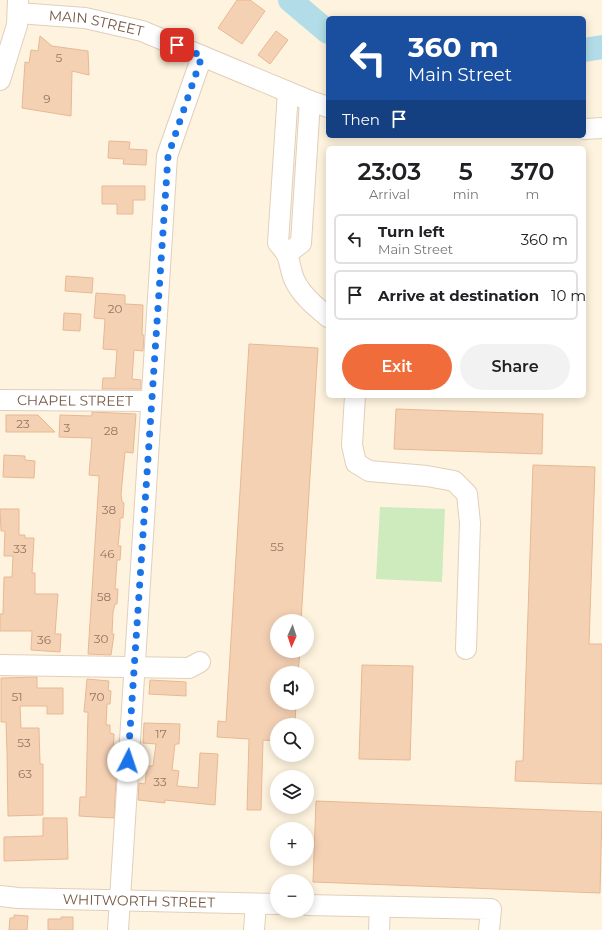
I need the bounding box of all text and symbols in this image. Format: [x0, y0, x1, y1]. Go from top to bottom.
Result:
street label: MAIN STREET [48, 6, 145, 40]
pin [160, 28, 194, 62]
text: 360 m [408, 30, 499, 64]
icon: left [342, 32, 394, 84]
icon: arrive [166, 34, 188, 56]
house number: 5 [56, 50, 63, 65]
text: Main Street [408, 64, 512, 86]
house number: 9 [43, 91, 51, 106]
icon: arrive [388, 108, 410, 130]
text: Then [342, 110, 380, 129]
text: 23:03 [358, 157, 421, 186]
text: 5 [459, 157, 473, 186]
text: 370 [510, 157, 554, 186]
text: Arrival [369, 186, 410, 202]
text: min [453, 186, 479, 202]
text: m [526, 186, 539, 202]
text: Turn left [378, 222, 445, 241]
icon: left [344, 228, 366, 250]
text: 360 m [521, 230, 568, 249]
text: Main Street [378, 241, 453, 257]
icon: arrive [344, 284, 366, 306]
text: Arrive at destination [378, 286, 539, 305]
text: 10 m [551, 286, 586, 305]
house number: 20 [108, 301, 122, 316]
button: Exit [342, 344, 452, 390]
button: Share [460, 344, 570, 390]
street label: CHAPEL STREET [17, 391, 133, 410]
house number: 23 [16, 416, 30, 431]
house number: 3 [64, 420, 71, 435]
house number: 28 [104, 423, 119, 438]
house number: 38 [102, 502, 117, 517]
house number: 55 [270, 539, 284, 554]
house number: 33 [13, 541, 27, 556]
house number: 46 [99, 546, 115, 561]
house number: 58 [97, 589, 112, 604]
north arrow [270, 614, 314, 658]
map controls [270, 614, 314, 918]
house number: 30 [94, 631, 108, 646]
house number: 36 [37, 632, 51, 647]
button: sound [270, 666, 314, 710]
house number: 51 [11, 689, 23, 704]
house number: 70 [90, 689, 104, 704]
button: search [270, 718, 314, 762]
house number: 17 [155, 726, 167, 741]
house number: 53 [17, 735, 31, 750]
position arrow [107, 740, 149, 782]
house number: 63 [18, 766, 32, 781]
button: layers [270, 770, 314, 814]
house number: 33 [153, 774, 167, 789]
button: + [270, 822, 314, 866]
button: − [270, 874, 314, 918]
street label: WHITWORTH STREET [62, 890, 215, 912]

